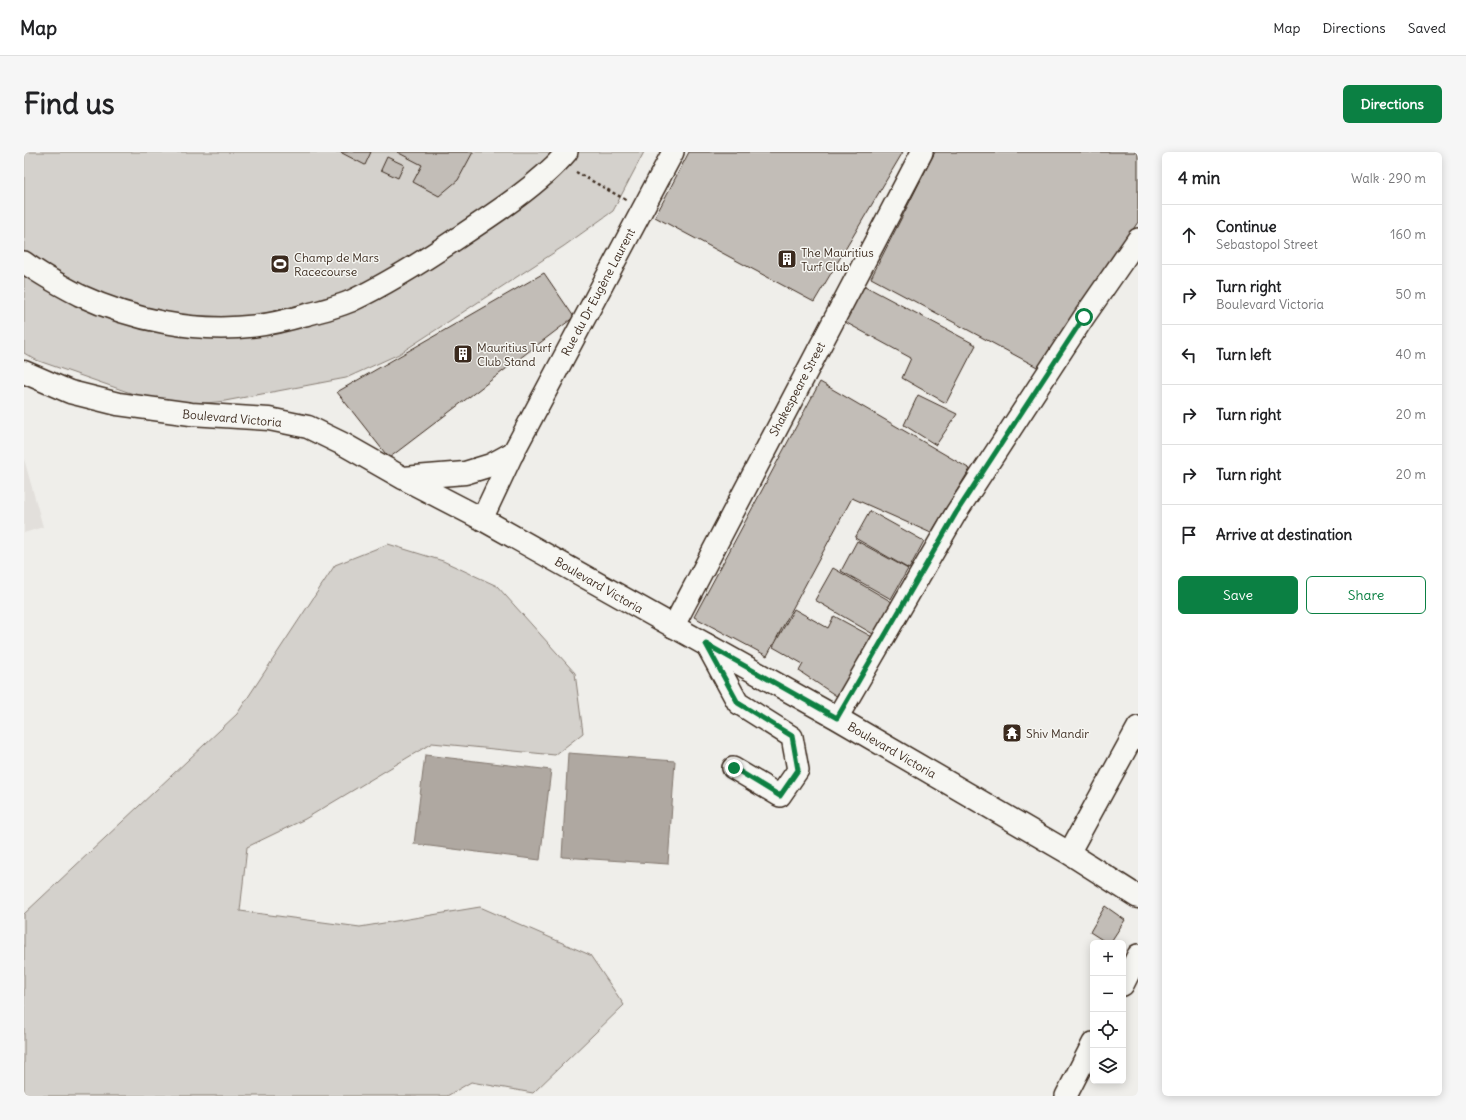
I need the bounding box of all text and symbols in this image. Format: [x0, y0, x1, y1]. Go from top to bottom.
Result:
text: Map [20, 16, 57, 40]
text: Map [1273, 19, 1300, 37]
text: Directions [1322, 19, 1386, 37]
text: Saved [1408, 19, 1446, 37]
button: Directions [1343, 85, 1442, 123]
text: Find us [24, 86, 115, 122]
text: 4 min [1178, 167, 1220, 189]
text: Walk · 290 m [1351, 170, 1426, 187]
text: Continue [1216, 217, 1277, 236]
icon: ahead [1178, 224, 1200, 246]
street label: Rue du Dr Eugène Laurent [558, 226, 638, 358]
text: 160 m [1390, 226, 1426, 243]
text: Sebastopol Street [1216, 236, 1318, 253]
place label: The Mauritius Turf Club [801, 245, 874, 274]
building icon: The Mauritius Turf Club [776, 248, 798, 270]
place label: Champ de Mars Racecourse [294, 250, 379, 279]
sports icon: Champ de Mars Racecourse [269, 253, 291, 275]
text: Turn right [1216, 277, 1281, 296]
icon: right [1178, 284, 1200, 306]
text: 50 m [1395, 286, 1426, 303]
text: Boulevard Victoria [1216, 296, 1324, 313]
route start [1075, 308, 1093, 326]
street label: Shakespeare Street [766, 339, 828, 439]
place label: Mauritius Turf Club Stand [477, 340, 552, 369]
building icon: Mauritius Turf Club Stand [452, 343, 474, 365]
icon: left [1178, 344, 1200, 366]
text: Turn left [1216, 345, 1271, 364]
text: 40 m [1395, 346, 1426, 363]
icon: right [1178, 404, 1200, 426]
text: Turn right [1216, 405, 1281, 424]
street label: Boulevard Victoria [182, 406, 282, 430]
text: 20 m [1396, 406, 1426, 423]
icon: right [1178, 464, 1200, 486]
text: Turn right [1216, 465, 1281, 484]
text: 20 m [1396, 466, 1426, 483]
icon: arrive [1178, 524, 1200, 546]
text: Arrive at destination [1216, 525, 1352, 544]
street label: Boulevard Victoria [552, 554, 646, 616]
button: Save [1178, 576, 1298, 614]
button: Share [1306, 576, 1426, 614]
street label: Boulevard Victoria [845, 719, 939, 781]
temple icon: Shiv Mandir [1001, 722, 1023, 744]
place label: Shiv Mandir [1026, 726, 1089, 741]
route end [725, 759, 743, 777]
map controls [1090, 940, 1126, 1084]
button: + [1090, 940, 1126, 976]
button: − [1090, 976, 1126, 1012]
button: locate [1090, 1012, 1126, 1048]
button: layers [1090, 1048, 1126, 1084]

